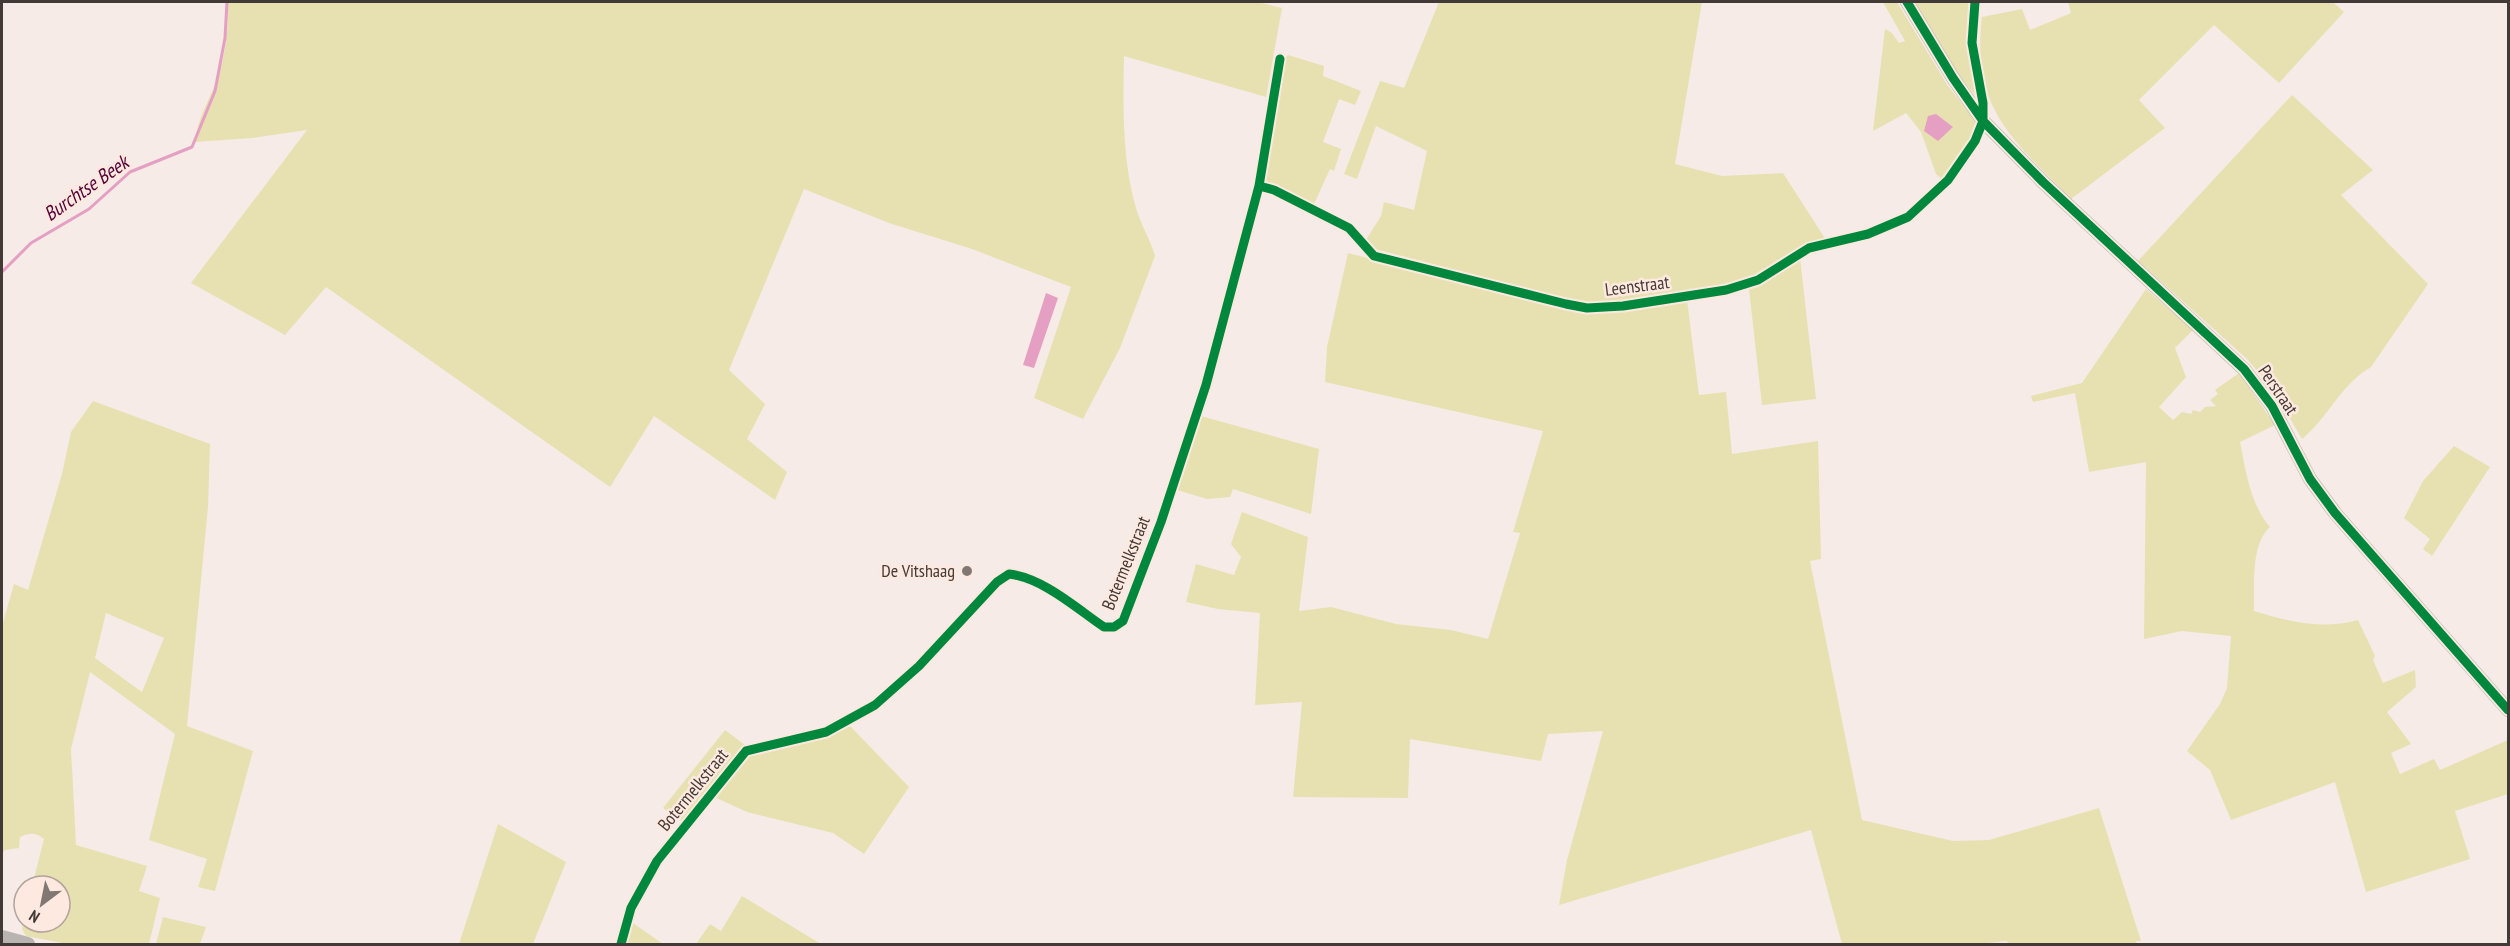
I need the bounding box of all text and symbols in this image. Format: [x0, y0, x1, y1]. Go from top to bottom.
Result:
water label: Burchtse Beek [38, 148, 135, 227]
street label: Leenstraat [1603, 270, 1670, 301]
street label: Perstraat [2253, 360, 2303, 419]
street label: Botermelkstraat [1096, 513, 1155, 613]
place label: De Vitshaag [881, 559, 955, 582]
marker: De Vitshaag [960, 564, 974, 578]
street label: Botermelkstraat [652, 744, 733, 835]
north arrow [12, 874, 72, 934]
text: N [25, 906, 43, 927]

